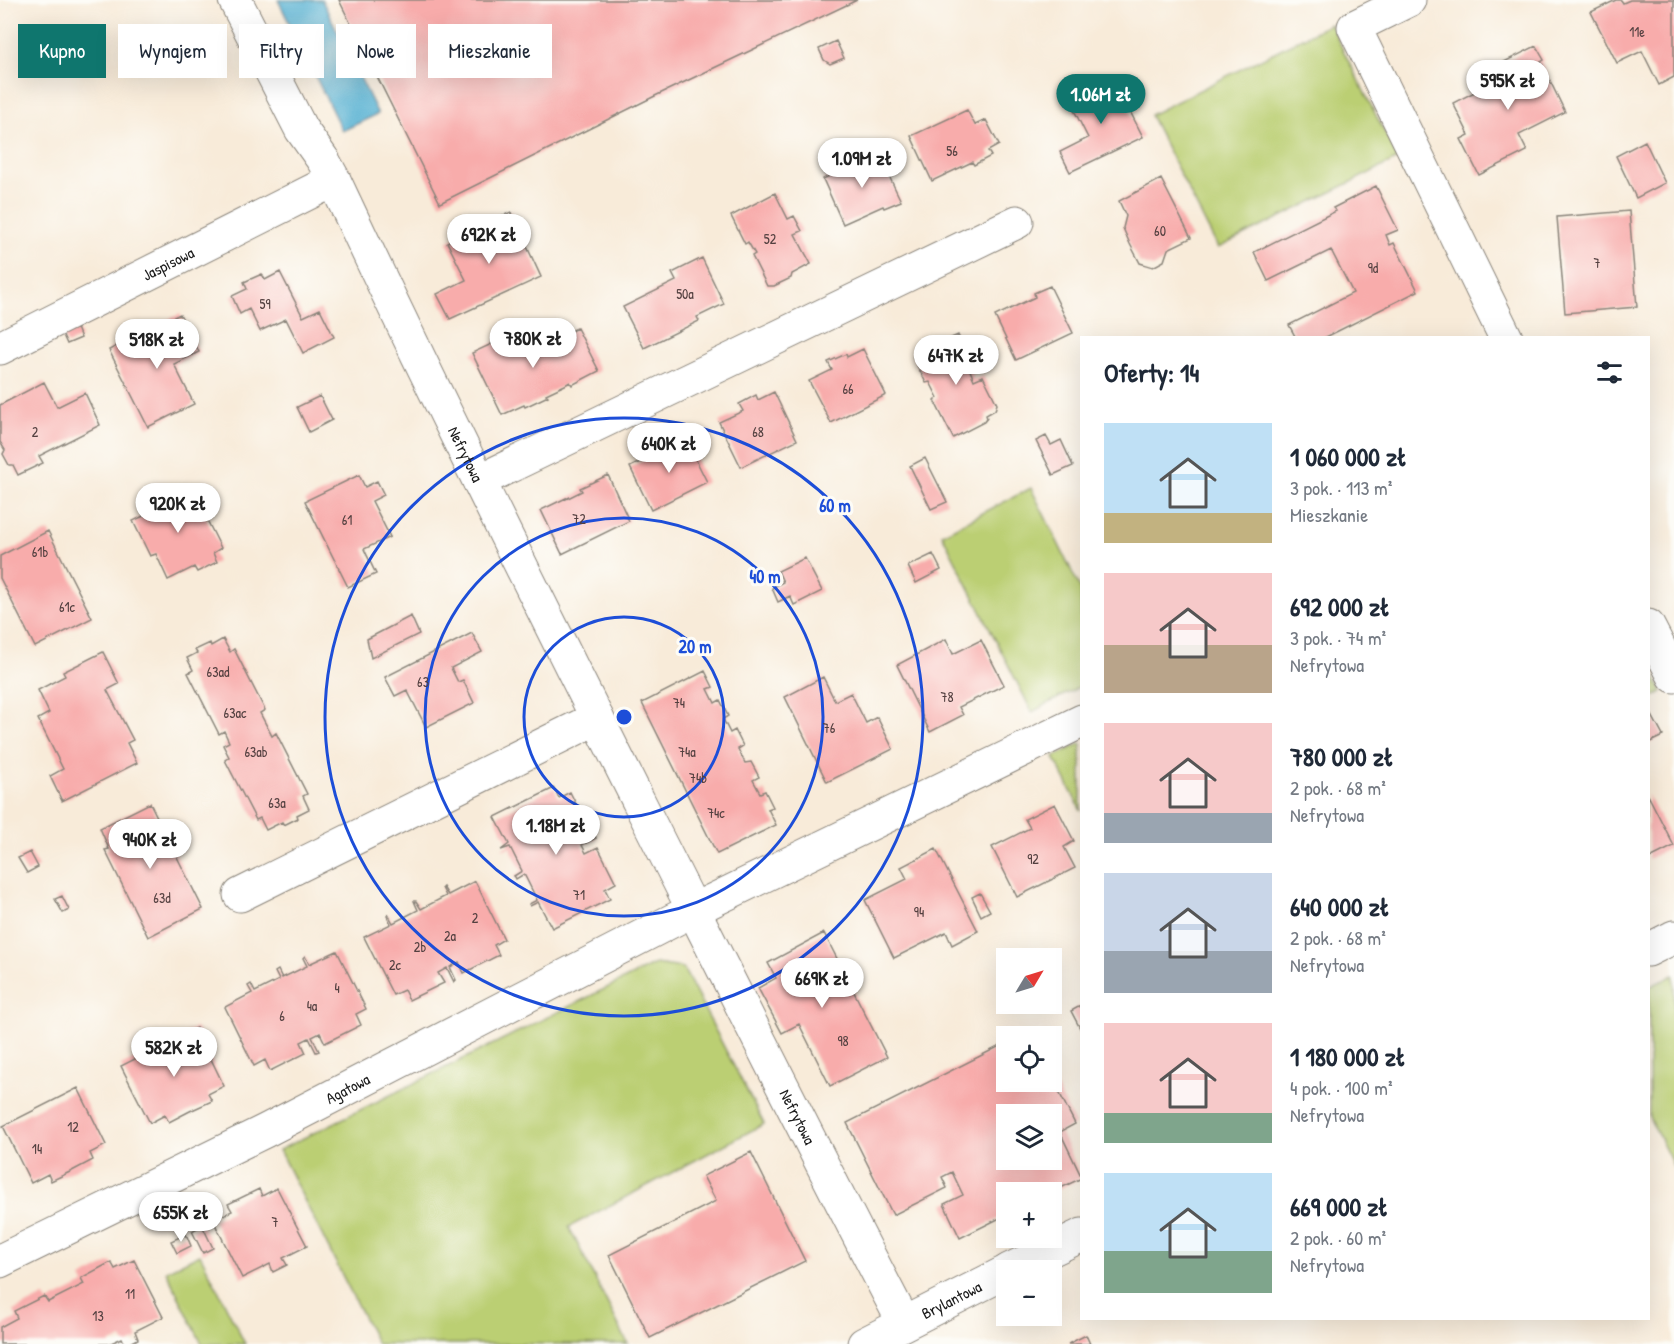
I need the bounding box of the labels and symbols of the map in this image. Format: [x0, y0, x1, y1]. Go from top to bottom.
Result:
house number: 11e [1629, 22, 1645, 41]
pin: 595K zł [1453, 60, 1563, 111]
pin: 1.06M zł [1039, 74, 1163, 125]
pin: 1.09M zł [800, 138, 924, 189]
house number: 56 [946, 141, 958, 160]
pin: 692K zł [434, 214, 544, 265]
house number: 60 [1154, 221, 1166, 240]
house number: 52 [764, 229, 777, 248]
street label: Jaspisowa [138, 241, 198, 286]
house number: 7 [1594, 253, 1601, 272]
house number: 9d [1368, 258, 1379, 277]
house number: 50a [676, 284, 694, 303]
house number: 59 [259, 294, 271, 313]
pin: 780K zł [478, 318, 588, 369]
pin: 518K zł [102, 319, 212, 370]
pin: 647K zł [901, 335, 1011, 386]
house number: 66 [842, 379, 854, 398]
house number: 2 [32, 422, 39, 441]
house number: 68 [752, 422, 764, 441]
street label: Nefrytowa [443, 423, 489, 486]
pin: 640K zł [614, 423, 724, 474]
pin: 920K zł [123, 483, 233, 534]
text: 60 m [819, 493, 851, 518]
house number: 72 [572, 509, 586, 528]
house number: 61 [342, 510, 352, 529]
house number: 61b [32, 542, 48, 561]
text: 40 m [749, 564, 781, 589]
house number: 61c [59, 597, 76, 616]
text: 20 m [679, 634, 711, 659]
house number: 63ad [207, 662, 230, 681]
house number: 63 [417, 672, 429, 691]
house number: 78 [941, 687, 954, 706]
house number: 74 [673, 693, 685, 712]
house number: 63ac [224, 703, 247, 722]
centre of rings [614, 707, 634, 727]
house number: 76 [823, 718, 836, 737]
house number: 63ab [244, 742, 268, 761]
house number: 74a [678, 742, 696, 761]
house number: 74b [689, 768, 707, 787]
house number: 63a [268, 793, 286, 812]
house number: 74c [707, 803, 725, 822]
pin: 1.18M zł [494, 805, 618, 856]
pin: 940K zł [95, 819, 205, 870]
house number: 92 [1027, 849, 1039, 868]
house number: 71 [573, 885, 585, 904]
house number: 63d [153, 888, 171, 907]
house number: 94 [914, 902, 924, 921]
house number: 2 [472, 908, 479, 927]
house number: 2a [444, 926, 457, 945]
house number: 2b [414, 937, 426, 956]
north arrow [996, 948, 1062, 1014]
house number: 2c [389, 955, 402, 974]
pin: 669K zł [767, 958, 877, 1009]
house number: 4 [334, 978, 340, 997]
house number: 4a [307, 996, 318, 1015]
house number: 6 [279, 1006, 285, 1025]
pin: 582K zł [119, 1027, 229, 1078]
house number: 98 [837, 1031, 849, 1050]
street label: Agatowa [322, 1068, 373, 1109]
street label: Nefrytowa [775, 1085, 821, 1148]
house number: 12 [67, 1117, 79, 1136]
house number: 14 [32, 1139, 42, 1158]
pin: 655K zł [126, 1192, 236, 1243]
house number: 7 [272, 1212, 279, 1231]
street label: Brylantowa [918, 1275, 985, 1324]
house number: 11 [125, 1284, 135, 1303]
house number: 13 [92, 1306, 104, 1325]

